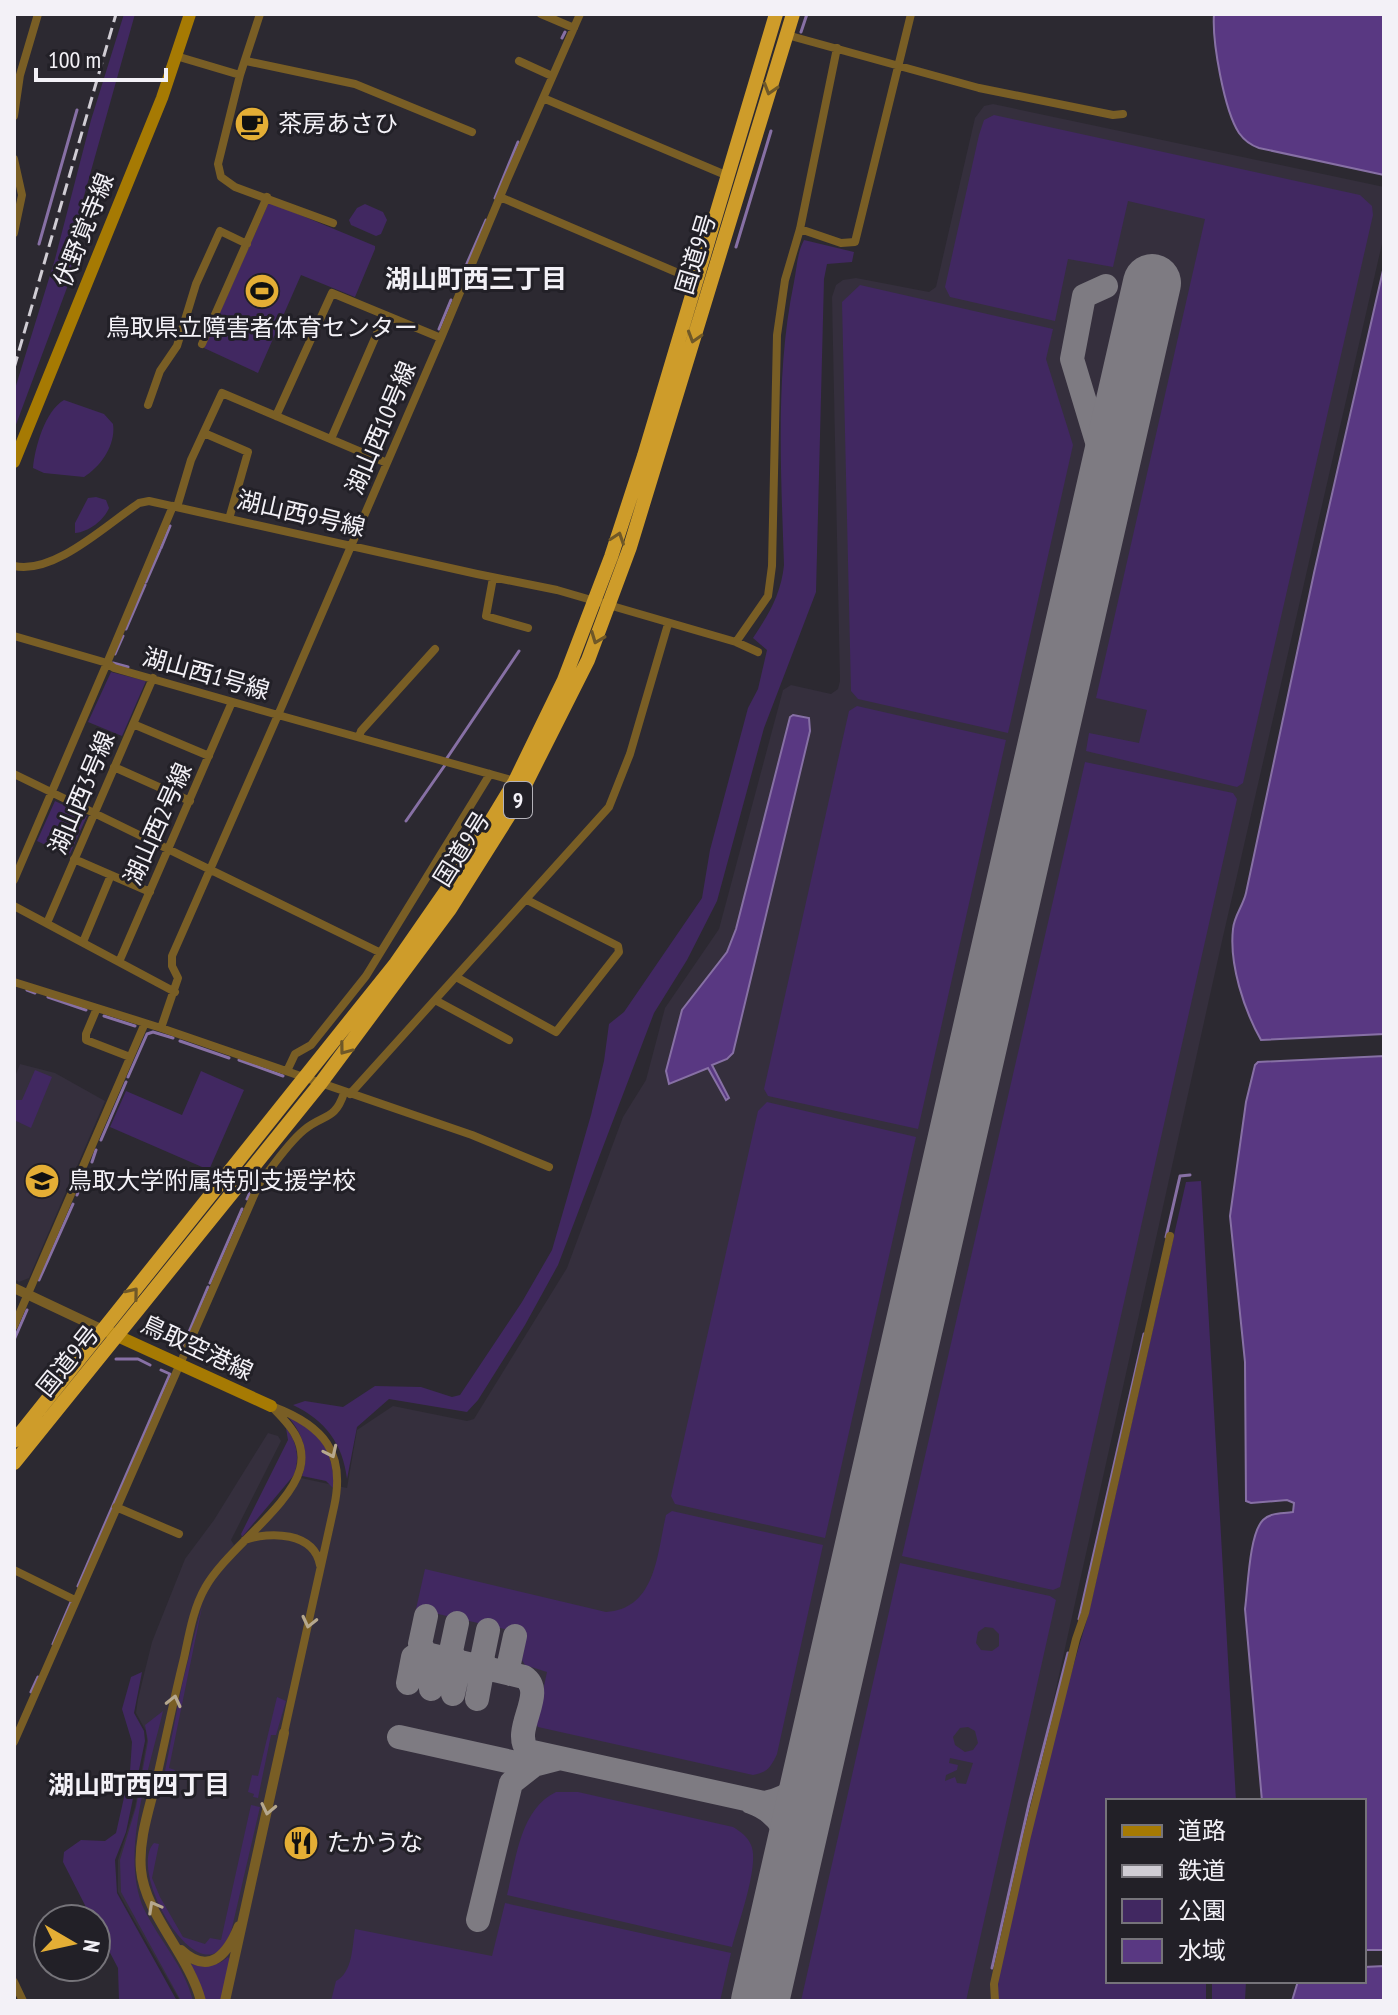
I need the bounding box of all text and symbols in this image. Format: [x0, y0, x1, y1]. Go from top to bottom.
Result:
scale bar [36, 32, 166, 82]
text: 100 m [48, 44, 101, 75]
one-way arrow [763, 81, 779, 95]
cafe icon: 茶房あさひ [233, 105, 271, 143]
place label: 茶房あさひ [278, 108, 398, 139]
street label: 伏野覚寺線 [47, 168, 120, 291]
street label: 国道9号 [669, 210, 722, 298]
district label: 湖山町西三丁目 [385, 262, 567, 295]
sports icon: 鳥取県立障害者体育センター [243, 272, 281, 310]
place label: 鳥取県立障害者体育センター [106, 312, 418, 343]
one-way arrow [687, 330, 703, 344]
street label: 湖山西10号線 [339, 357, 422, 499]
street label: 湖山西9号線 [234, 484, 368, 543]
one-way arrow [608, 531, 624, 545]
one-way arrow [590, 630, 607, 644]
street label: 湖山西1号線 [139, 641, 273, 706]
street label: 湖山西3号線 [42, 727, 121, 859]
street label: 湖山西2号線 [117, 758, 198, 890]
road number: 9 [504, 782, 532, 818]
street label: 国道9号 [426, 805, 497, 892]
one-way arrow [341, 1041, 355, 1055]
school or university icon: 鳥取大学附属特別支援学校 [23, 1162, 61, 1200]
place label: 鳥取大学附属特別支援学校 [68, 1165, 356, 1196]
one-way arrow [123, 1287, 137, 1302]
street label: 鳥取空港線 [136, 1308, 258, 1387]
street label: 国道9号 [30, 1319, 106, 1403]
one-way arrow [321, 1444, 337, 1459]
one-way arrow [301, 1615, 318, 1628]
one-way arrow [165, 1695, 182, 1708]
district label: 湖山町西四丁目 [48, 1768, 230, 1801]
legend [1106, 1799, 1366, 1983]
one-way arrow [260, 1802, 277, 1816]
text: 道路 [1178, 1815, 1226, 1846]
restaurant icon: たかうな [282, 1824, 320, 1862]
place label: たかうな [327, 1827, 423, 1858]
text: 鉄道 [1178, 1855, 1226, 1886]
text: 公園 [1178, 1895, 1226, 1926]
one-way arrow [148, 1900, 163, 1915]
north arrow [32, 1903, 112, 1983]
text: 水域 [1178, 1935, 1226, 1966]
text: N [77, 1938, 107, 1954]

